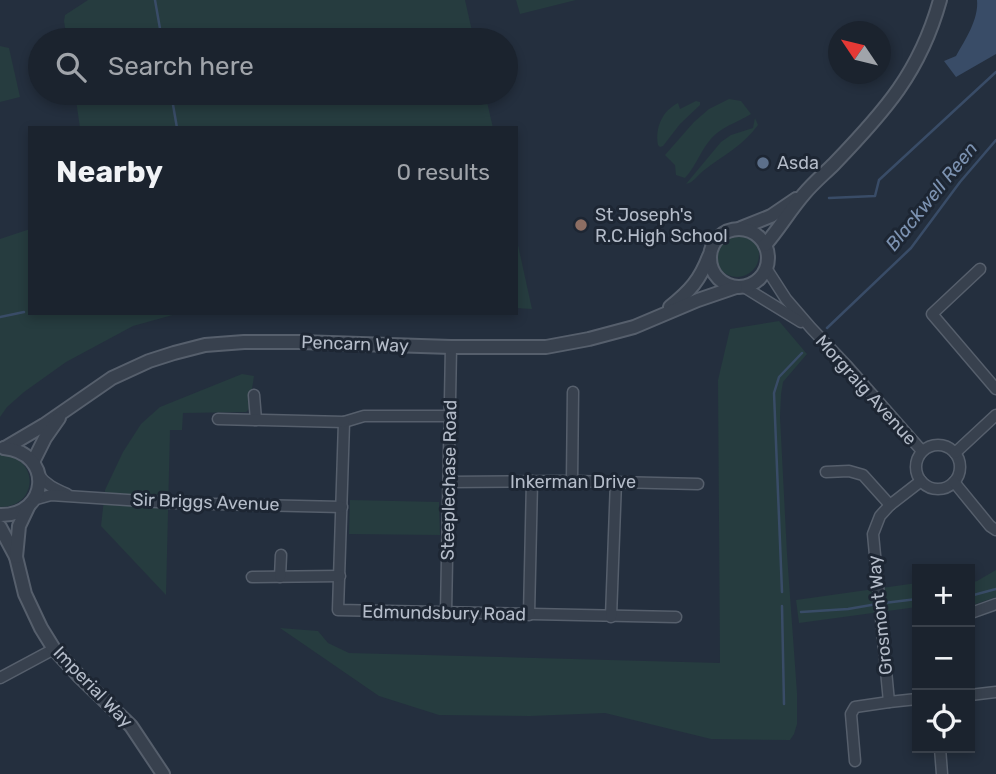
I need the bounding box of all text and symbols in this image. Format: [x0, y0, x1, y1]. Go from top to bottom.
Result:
north arrow [828, 21, 891, 84]
search box [28, 28, 518, 105]
icon: search [52, 48, 90, 86]
text: Search here [108, 51, 254, 82]
water label: Blackwell Reen [880, 137, 982, 255]
place label: Asda [777, 152, 819, 174]
text: Nearby [56, 154, 163, 190]
marker: Asda [755, 155, 771, 171]
text: 0 results [396, 158, 490, 186]
place label: St Joseph's R.C.High School [595, 204, 728, 247]
marker: St Joseph's R.C.High School [573, 217, 589, 233]
street label: Morgraig Avenue [811, 330, 921, 450]
street label: Pencarn Way [301, 331, 409, 357]
street label: Steeplechase Road [437, 399, 461, 561]
street label: Inkerman Drive [510, 471, 636, 493]
street label: Sir Briggs Avenue [132, 488, 280, 516]
street label: Grosmont Way [863, 554, 897, 676]
map controls [912, 564, 975, 753]
button: + [912, 564, 975, 627]
street label: Edmundsbury Road [362, 601, 526, 625]
button: − [912, 627, 975, 690]
street label: Imperial Way [49, 642, 137, 732]
button: locate [912, 690, 975, 753]

